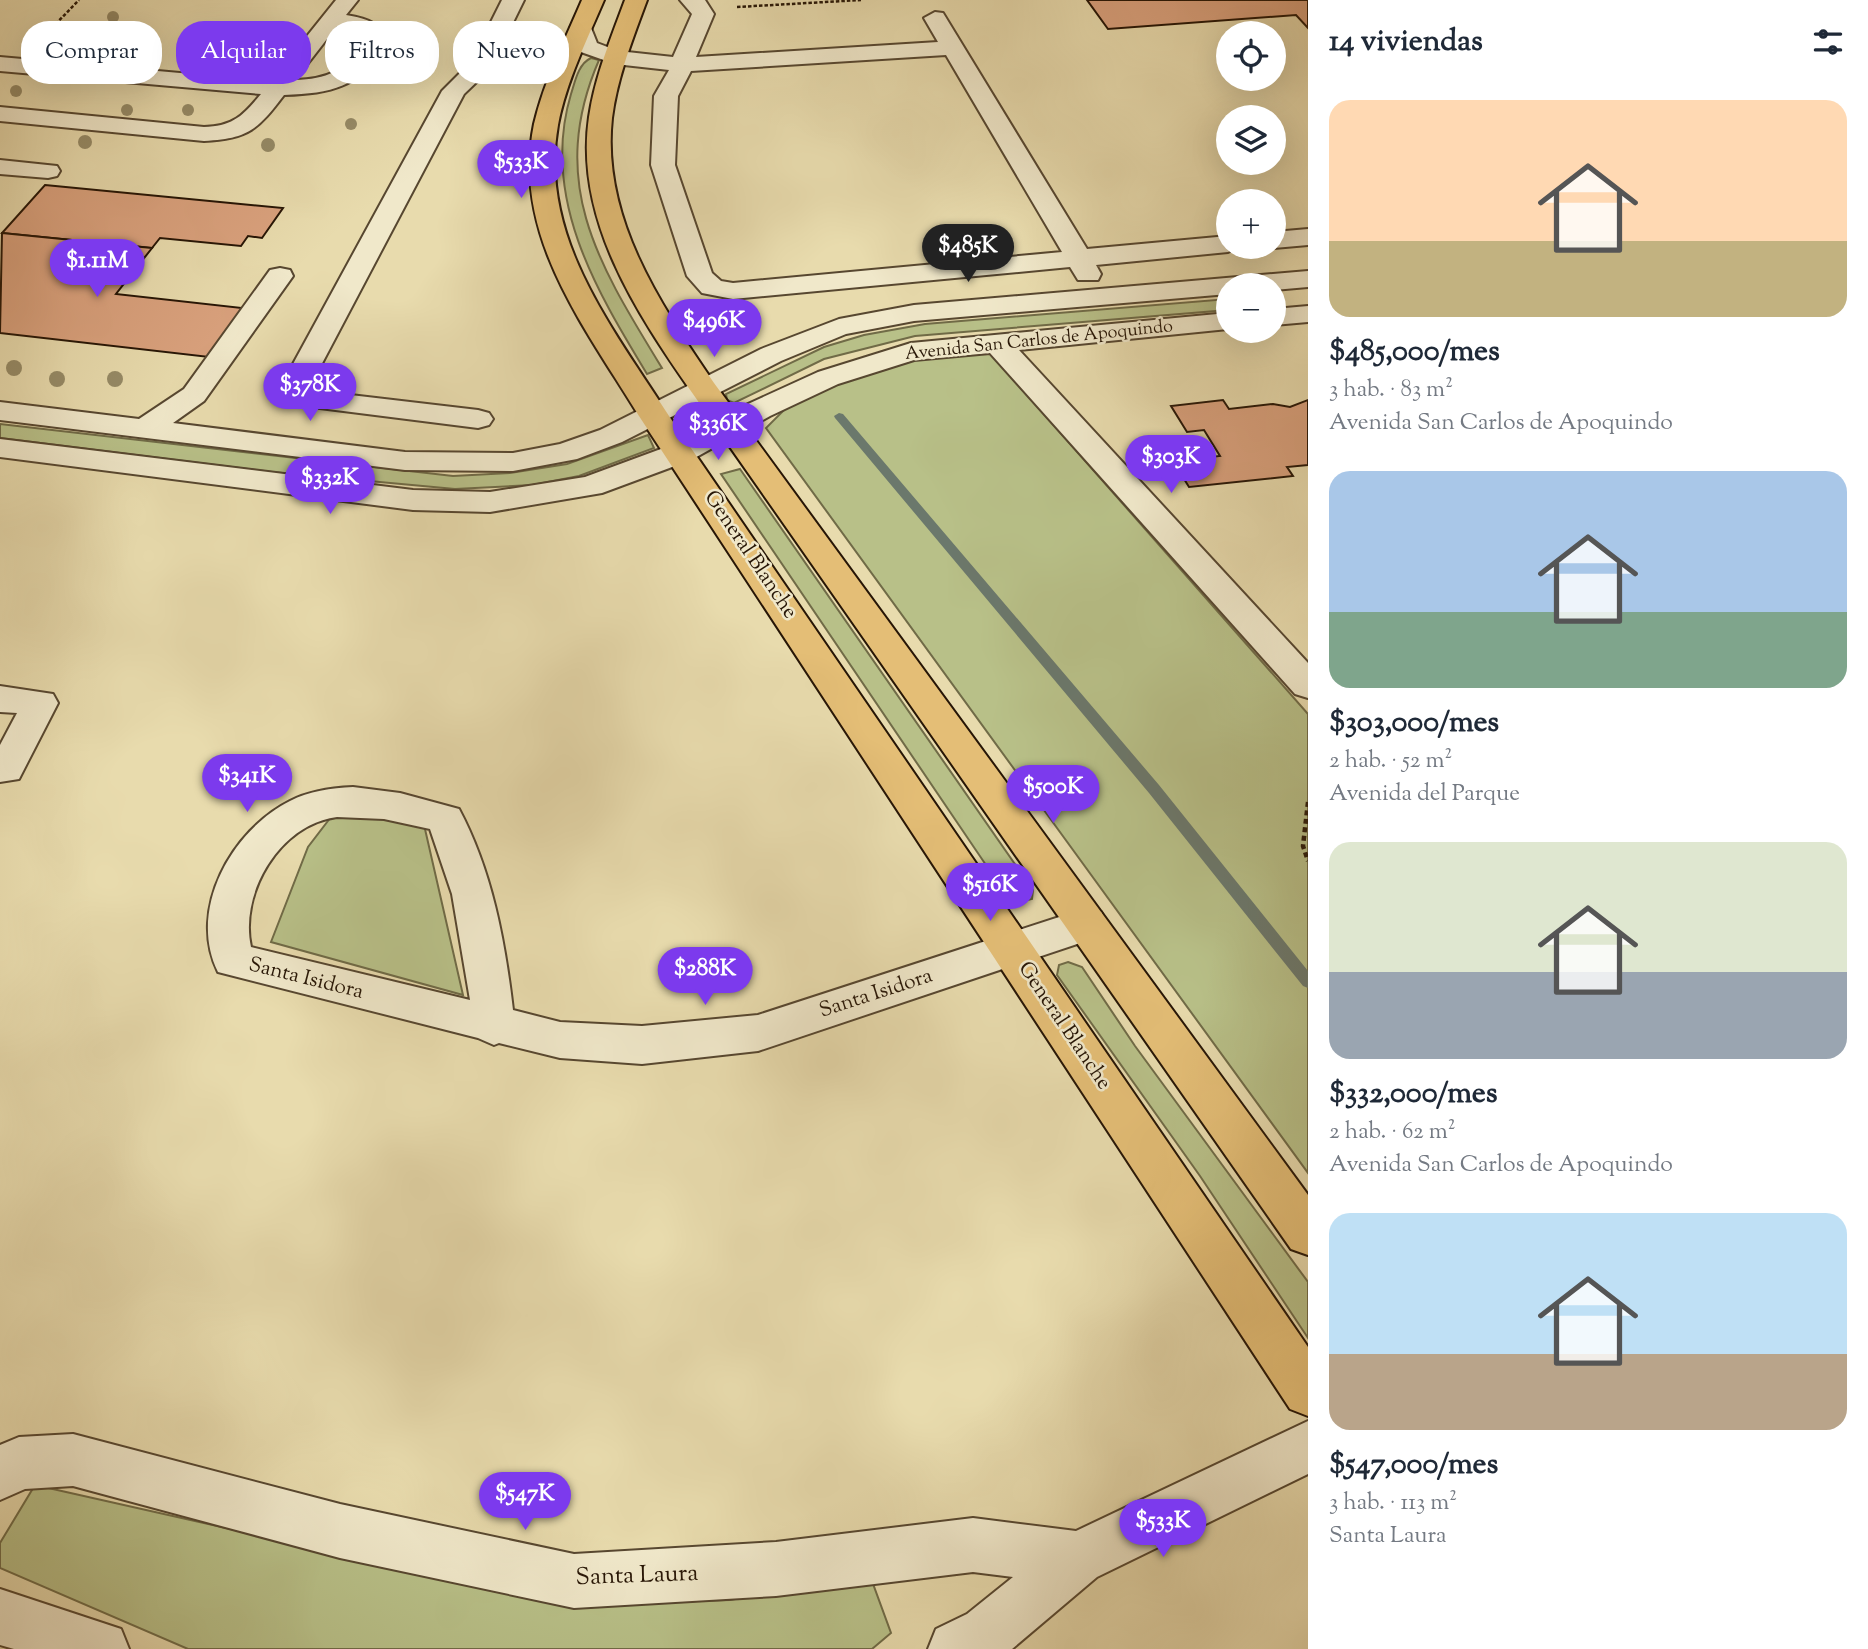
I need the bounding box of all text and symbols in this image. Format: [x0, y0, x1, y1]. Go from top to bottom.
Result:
chip: Comprar [21, 21, 162, 84]
chip: Alquilar [176, 21, 311, 84]
chip: Filtros [325, 21, 439, 84]
chip: Nuevo [453, 21, 569, 84]
map controls [1216, 21, 1286, 343]
button: locate [1216, 21, 1286, 91]
text: 14 viviendas [1329, 21, 1483, 64]
icon: filters [1809, 23, 1847, 61]
button: layers [1216, 105, 1286, 175]
pin: $533K [472, 140, 570, 200]
icon: home [1525, 145, 1651, 271]
text: $533K [493, 146, 549, 179]
button: + [1216, 189, 1286, 259]
pin: $485K [919, 224, 1017, 284]
text: $485K [938, 230, 998, 263]
pin: $1.11M [40, 240, 154, 299]
text: $1.11M [66, 245, 128, 278]
button: − [1216, 273, 1286, 343]
pin: $496K [665, 300, 763, 359]
text: $496K [683, 305, 745, 338]
street label: Avenida San Carlos de Apoquindo [904, 314, 1174, 368]
text: $485,000/mes [1329, 331, 1500, 374]
pin: $378K [261, 364, 359, 423]
text: $378K [279, 369, 341, 402]
text: 3 hab. · 83 m² [1329, 374, 1453, 407]
pin: $336K [669, 402, 767, 462]
text: Avenida San Carlos de Apoquindo [1329, 407, 1673, 440]
text: $336K [689, 408, 747, 441]
pin: $303K [1122, 435, 1220, 495]
text: $303K [1141, 441, 1201, 474]
pin: $332K [281, 456, 379, 516]
text: $332K [301, 462, 359, 495]
street label: General Blanche [696, 485, 804, 625]
icon: home [1525, 516, 1651, 642]
text: $303,000/mes [1329, 702, 1499, 745]
text: 2 hab. · 52 m² [1329, 745, 1452, 778]
pin: $341K [198, 754, 296, 814]
text: $341K [218, 760, 276, 793]
pin: $500K [1004, 766, 1102, 825]
text: $500K [1022, 771, 1084, 804]
text: Avenida del Parque [1329, 778, 1520, 811]
pin: $516K [941, 864, 1039, 923]
text: $516K [962, 869, 1018, 902]
icon: home [1525, 887, 1651, 1013]
pin: $288K [656, 948, 754, 1007]
street label: Santa Isidora [245, 950, 367, 1008]
text: $288K [674, 953, 736, 986]
street label: General Blanche [1010, 956, 1118, 1096]
street label: Santa Isidora [816, 961, 937, 1026]
text: $332,000/mes [1329, 1073, 1498, 1116]
text: 2 hab. · 62 m² [1329, 1116, 1456, 1149]
text: Avenida San Carlos de Apoquindo [1329, 1149, 1673, 1182]
icon: home [1525, 1258, 1651, 1384]
text: $547,000/mes [1329, 1444, 1498, 1487]
pin: $547K [476, 1472, 574, 1532]
text: $547K [495, 1478, 555, 1511]
text: 3 hab. · 113 m² [1329, 1487, 1457, 1520]
pin: $533K [1114, 1500, 1212, 1559]
text: $533K [1135, 1505, 1191, 1538]
text: Santa Laura [1329, 1520, 1447, 1553]
street label: Santa Laura [575, 1557, 699, 1595]

